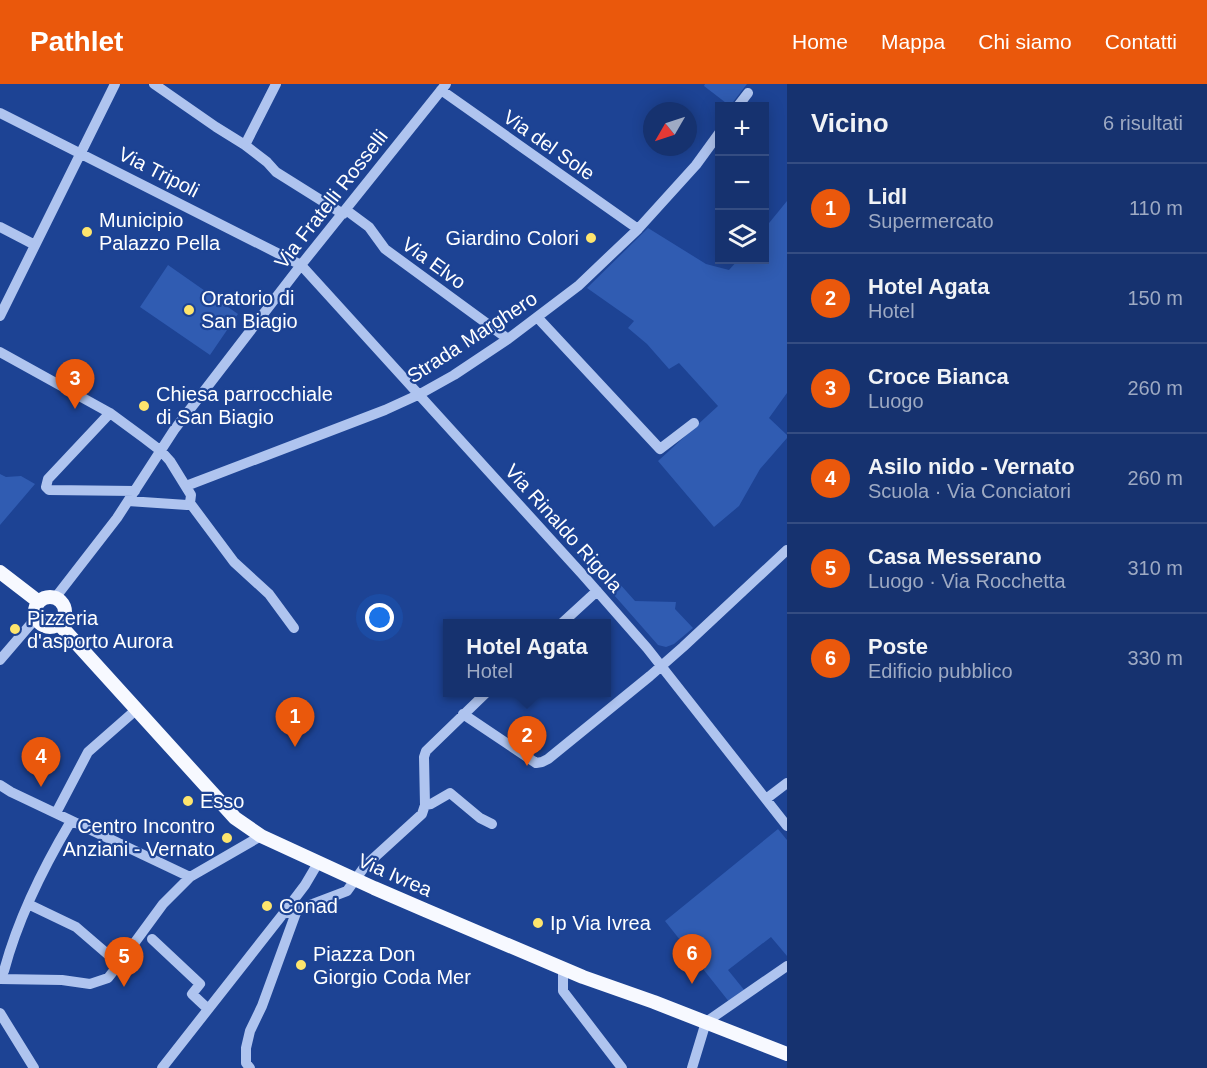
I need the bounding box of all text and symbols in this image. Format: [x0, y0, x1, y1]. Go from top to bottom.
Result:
text: Pathlet [30, 26, 123, 57]
text: Home [792, 30, 848, 53]
text: Mappa [881, 30, 945, 53]
text: Chi siamo [978, 30, 1072, 53]
text: Contatti [1105, 30, 1177, 53]
north arrow [643, 102, 697, 156]
map controls [715, 102, 769, 264]
button: + [715, 102, 769, 156]
street label: Via del Sole [499, 105, 599, 185]
text: Vicino [811, 108, 889, 138]
text: 6 risultati [1103, 112, 1183, 134]
street label: Via Fratelli Rosselli [270, 125, 392, 273]
street label: Via Tripoli [115, 142, 203, 202]
button: − [715, 156, 769, 210]
text: Lidl [868, 184, 907, 209]
text: 1 [825, 197, 836, 219]
text: 110 m [1129, 197, 1183, 219]
place label: Municipio Palazzo Pella [99, 209, 221, 254]
button: layers [715, 210, 769, 264]
text: Supermercato [868, 210, 994, 232]
marker: Municipio Palazzo Pella [80, 225, 94, 239]
place label: Giardino Colori [446, 227, 579, 249]
marker: Giardino Colori [584, 231, 598, 245]
street label: Via Elvo [398, 233, 470, 293]
text: Hotel Agata [868, 274, 989, 299]
place label: Oratorio di San Biagio [201, 287, 298, 332]
street label: Strada Marghero [403, 287, 541, 387]
text: 2 [825, 287, 836, 309]
text: 150 m [1127, 287, 1183, 309]
text: Hotel [868, 300, 915, 322]
marker: Oratorio di San Biagio [182, 303, 196, 317]
pin: 3 [56, 360, 94, 409]
text: Croce Bianca [868, 364, 1009, 389]
text: 3 [825, 377, 836, 399]
text: 260 m [1127, 377, 1183, 399]
place label: Chiesa parrocchiale di San Biagio [156, 383, 333, 428]
text: Luogo [868, 390, 924, 412]
marker: Chiesa parrocchiale di San Biagio [137, 399, 151, 413]
text: Asilo nido - Vernato [868, 454, 1075, 479]
street label: Via Rinaldo Rigola [501, 460, 628, 597]
text: 4 [825, 467, 836, 489]
text: 260 m [1127, 467, 1183, 489]
text: Scuola · Via Conciatori [868, 480, 1071, 502]
text: Casa Messerano [868, 544, 1042, 569]
text: 5 [825, 557, 836, 579]
text: 310 m [1127, 557, 1183, 579]
text: Luogo · Via Rocchetta [868, 570, 1066, 592]
your location [365, 603, 394, 632]
place label: Pizzeria d'asporto Aurora [27, 607, 174, 652]
popup [443, 619, 611, 697]
marker: Pizzeria d'asporto Aurora [8, 622, 22, 636]
text: Hotel Agata [466, 634, 588, 659]
text: Poste [868, 634, 928, 659]
text: 6 [825, 647, 836, 669]
text: 330 m [1127, 647, 1183, 669]
text: Hotel [466, 660, 513, 682]
text: Edificio pubblico [868, 660, 1013, 682]
pin: 1 [276, 698, 314, 747]
pin: 2 [508, 716, 546, 766]
pin: 4 [22, 738, 60, 787]
place label: Esso [200, 790, 244, 812]
marker: Esso [181, 794, 195, 808]
place label: Centro Incontro Anziani - Vernato [63, 815, 215, 860]
marker: Centro Incontro Anziani - Vernato [220, 831, 234, 845]
street label: Via Ivrea [355, 849, 436, 901]
place label: Conad [279, 895, 338, 917]
marker: Conad [260, 899, 274, 913]
place label: Ip Via Ivrea [550, 912, 652, 934]
marker: Ip Via Ivrea [531, 916, 545, 930]
pin: 6 [672, 934, 712, 984]
pin: 5 [104, 938, 144, 987]
place label: Piazza Don Giorgio Coda Mer [313, 943, 471, 988]
marker: Piazza Don Giorgio Coda Mer [294, 958, 308, 972]

